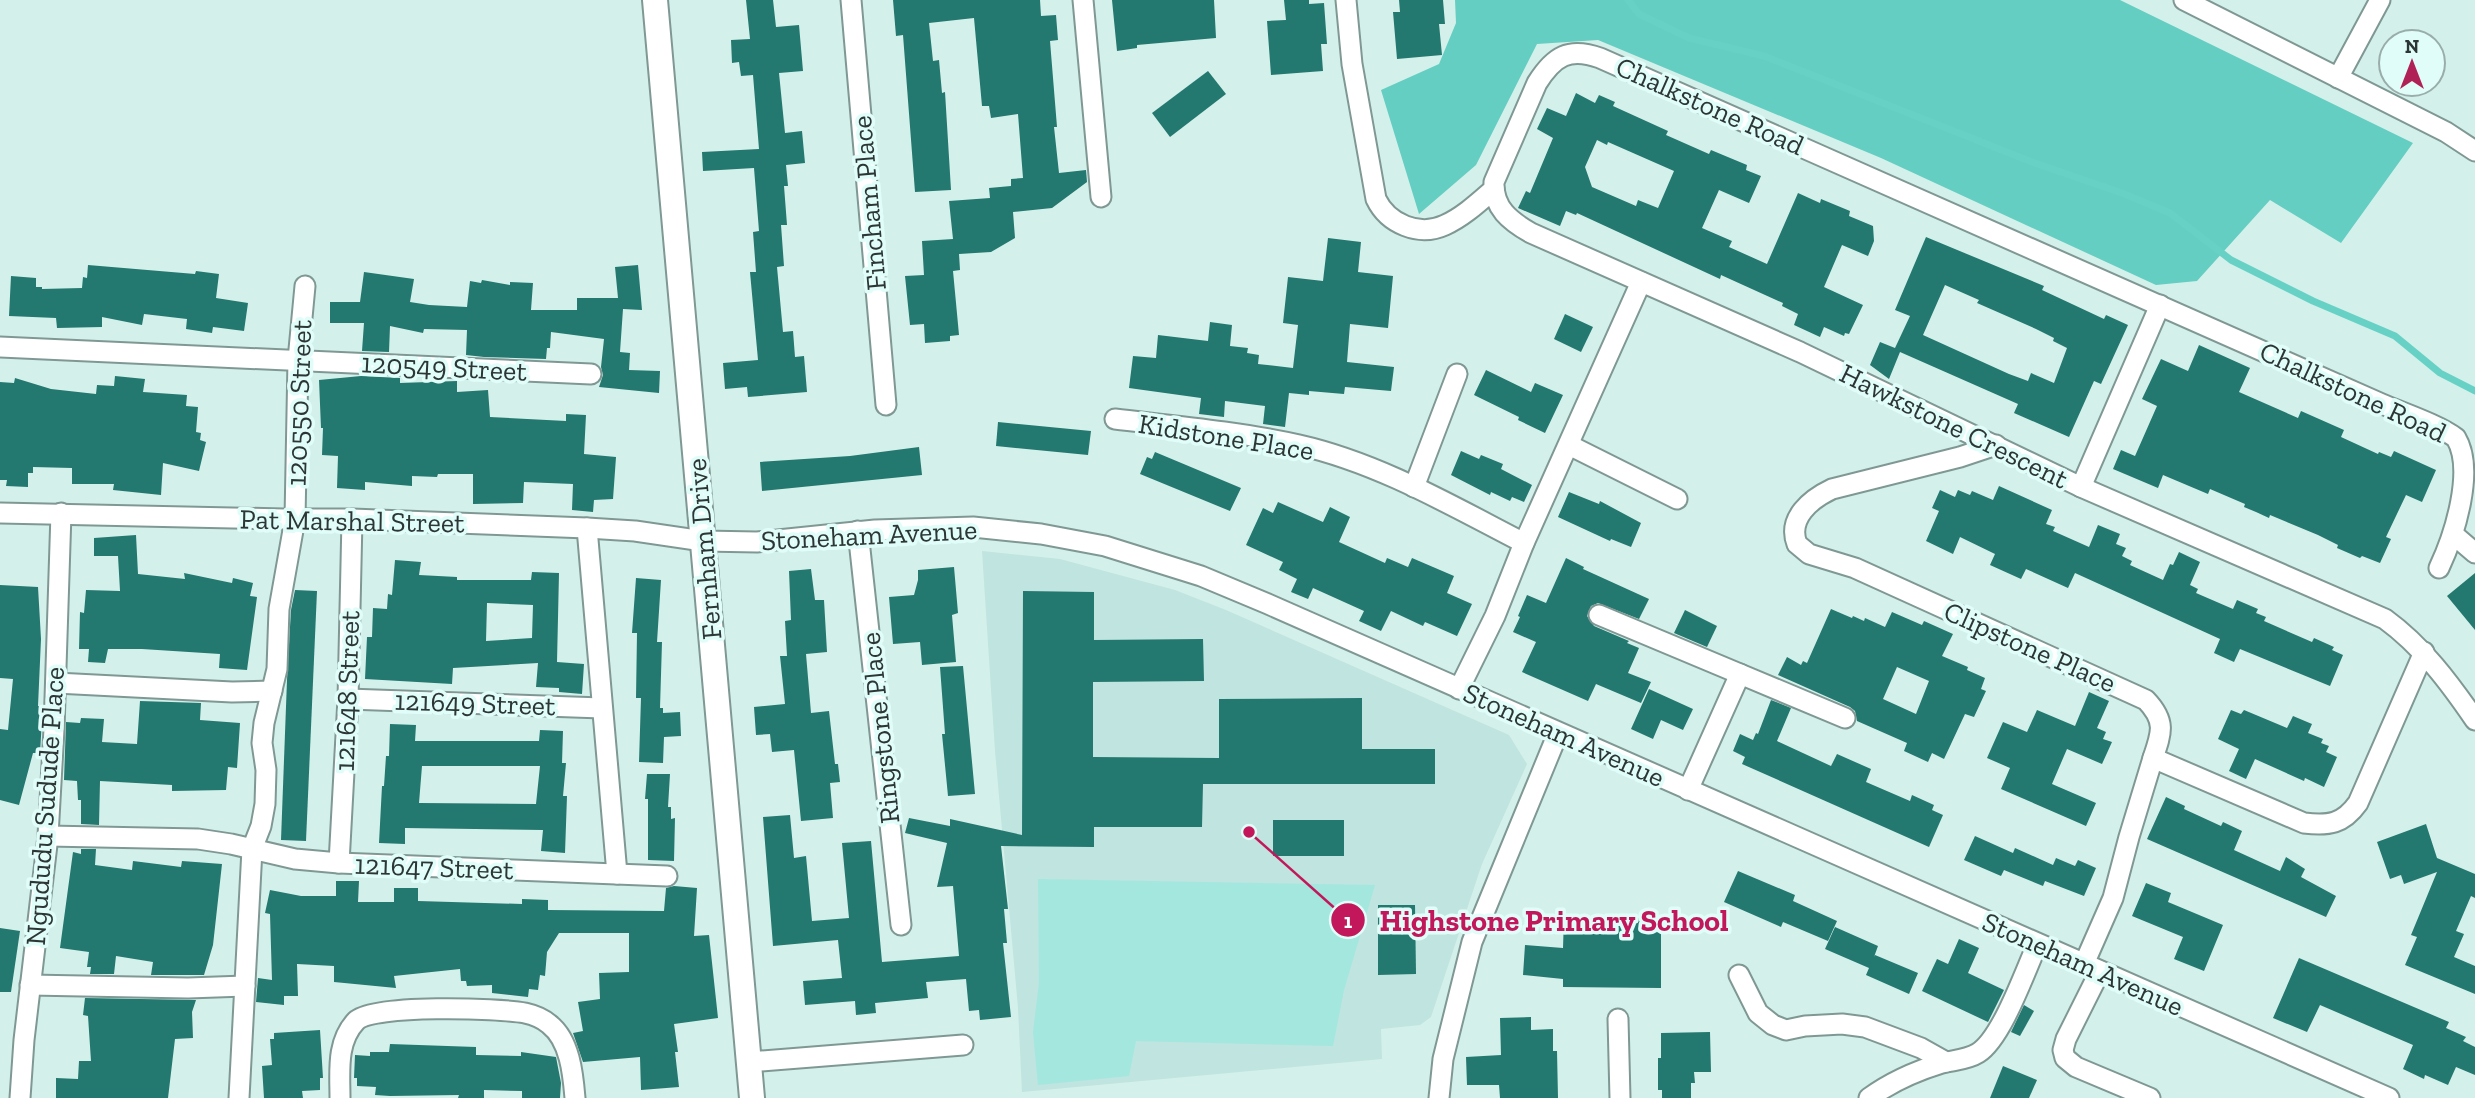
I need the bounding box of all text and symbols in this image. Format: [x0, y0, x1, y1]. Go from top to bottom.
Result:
north arrow [2377, 28, 2447, 98]
text: N [2405, 35, 2419, 58]
street label: Chalkstone Road [1611, 50, 1809, 162]
street label: Fincham Place [845, 114, 893, 292]
street label: 120550 Street [280, 319, 318, 487]
street label: Chalkstone Road [2254, 334, 2452, 450]
street label: 120549 Street [360, 346, 528, 388]
street label: Hawkstone Crescent [1834, 356, 2074, 496]
street label: Kidstone Place [1136, 407, 1316, 467]
street label: Fernham Drive [680, 457, 728, 641]
street label: Pat Marshal Street [239, 503, 465, 539]
street label: Stoneham Avenue [760, 513, 978, 557]
street label: Clipstone Place [1939, 594, 2121, 700]
street label: 121648 Street [328, 609, 366, 772]
street label: Ringstone Place [854, 631, 906, 825]
street label: Ngududu Sudude Place [19, 666, 71, 946]
street label: Stoneham Avenue [1458, 676, 1670, 794]
street label: 121649 Street [394, 684, 557, 722]
street label: 121647 Street [354, 848, 515, 886]
callout: Highstone Primary School [1330, 895, 1743, 946]
text: Highstone Primary School [1379, 903, 1729, 939]
street label: Stoneham Avenue [1977, 905, 2189, 1023]
text: 1 [1344, 908, 1353, 933]

